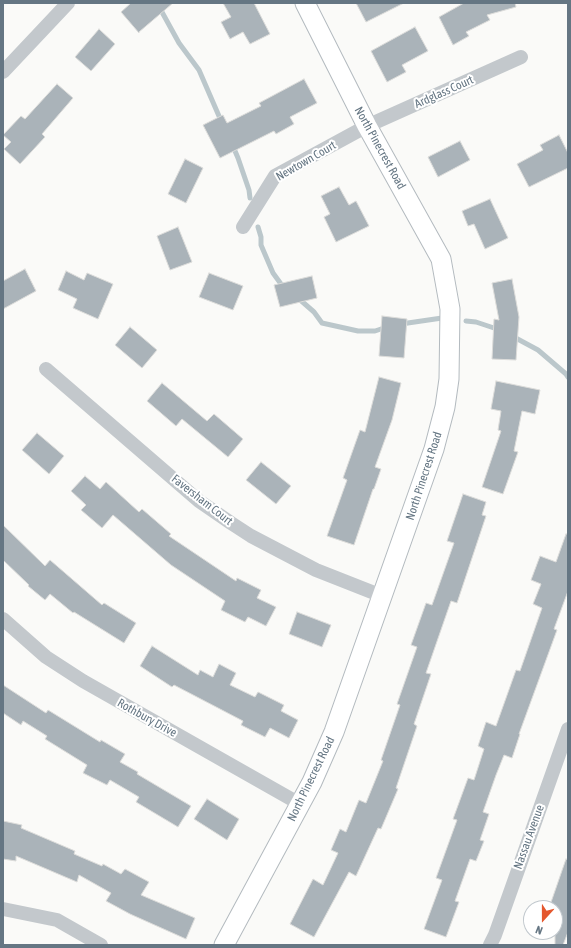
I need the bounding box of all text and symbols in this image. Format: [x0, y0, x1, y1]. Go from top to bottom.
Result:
street label: Ardglass Court [412, 73, 476, 111]
street label: North Pinecrest Road [351, 104, 409, 192]
street label: Newtown Court [273, 138, 339, 184]
street label: North Pinecrest Road [403, 430, 445, 522]
street label: Faversham Court [169, 472, 235, 528]
street label: Rothbury Drive [115, 696, 179, 740]
street label: North Pinecrest Road [284, 734, 338, 824]
street label: Nassau Avenue [511, 803, 547, 871]
north arrow [523, 900, 563, 940]
text: N [534, 924, 544, 937]

